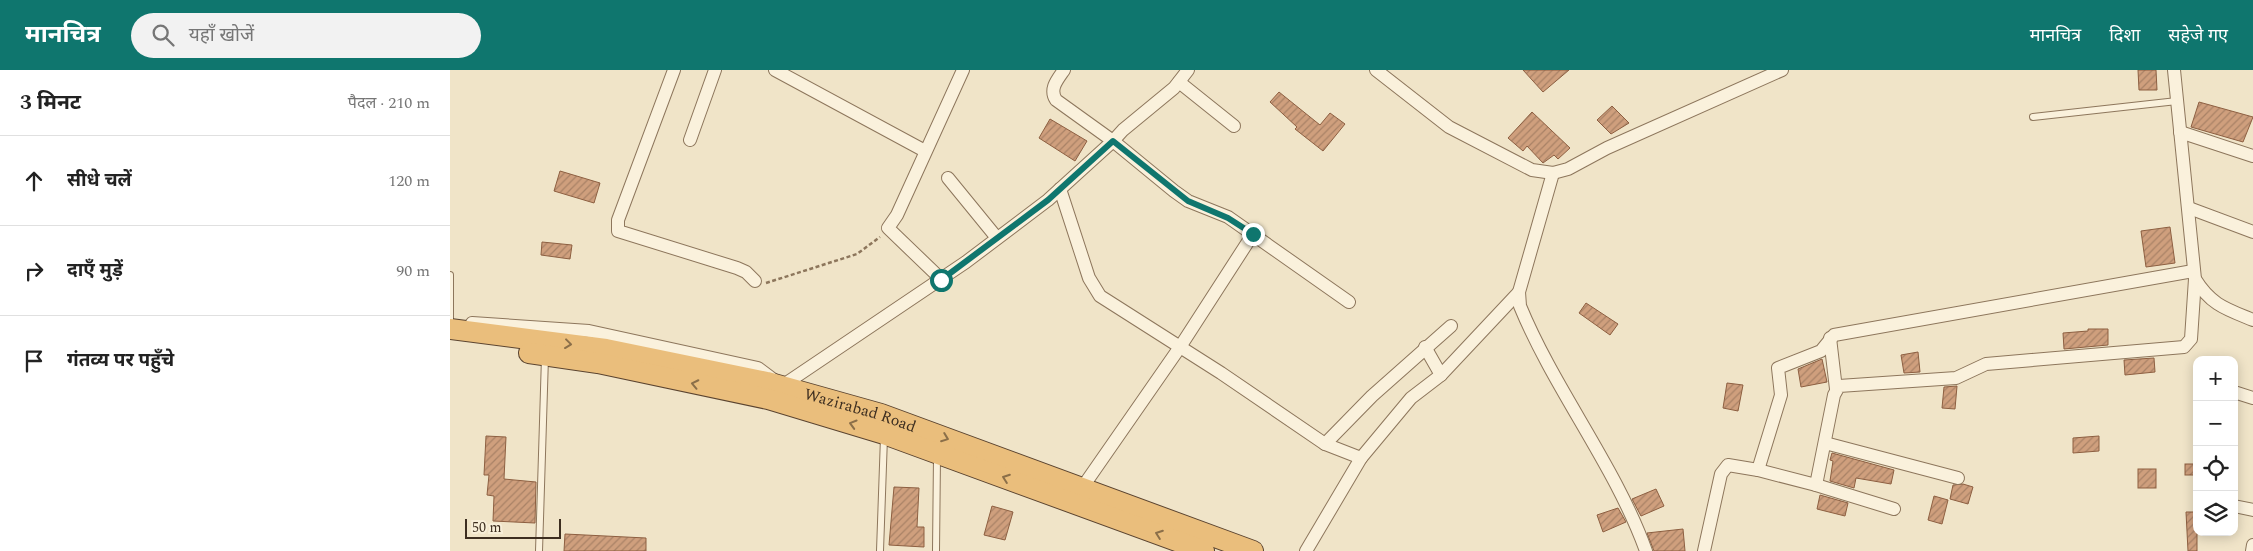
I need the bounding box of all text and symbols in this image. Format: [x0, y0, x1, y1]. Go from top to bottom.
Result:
search box [131, 13, 481, 58]
text: मानचित्र [25, 17, 101, 53]
icon: search [149, 21, 177, 49]
text: यहाँ खोजें [189, 21, 254, 50]
text: मानचित्र [2030, 22, 2081, 49]
text: दिशा [2109, 22, 2140, 49]
text: सहेजे गए [2168, 22, 2228, 49]
text: 3 मिनट [20, 87, 81, 119]
text: पैदल · 210 m [348, 91, 430, 115]
text: सीधे चलें [67, 166, 132, 195]
icon: ahead [20, 167, 48, 195]
text: 120 m [388, 169, 430, 193]
route end [1242, 223, 1265, 246]
text: दाएँ मुड़ें [67, 256, 123, 285]
icon: right [20, 257, 48, 285]
text: 90 m [396, 259, 430, 283]
route start [930, 269, 953, 292]
one-way arrow [564, 338, 572, 349]
text: गंतव्य पर पहुँचे [67, 346, 174, 375]
icon: arrive [20, 347, 48, 375]
map controls [2193, 356, 2238, 536]
button: + [2193, 356, 2238, 401]
one-way arrow [691, 379, 700, 390]
street label: Wazirabad Road [801, 382, 920, 439]
button: − [2193, 401, 2238, 446]
one-way arrow [849, 420, 857, 430]
one-way arrow [940, 432, 949, 443]
button: locate [2193, 446, 2238, 491]
one-way arrow [1002, 474, 1011, 484]
button: layers [2193, 491, 2238, 536]
scale bar [465, 516, 561, 539]
text: 50 m [472, 517, 502, 538]
one-way arrow [1155, 530, 1163, 540]

